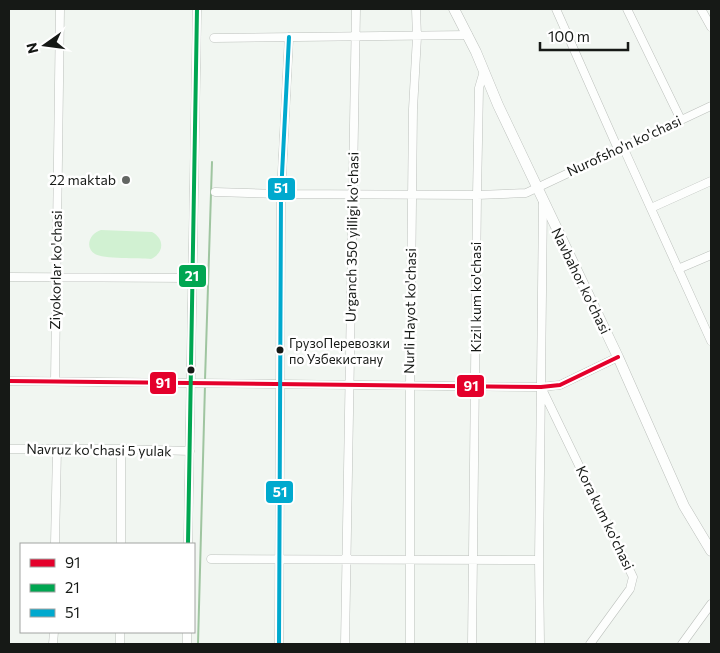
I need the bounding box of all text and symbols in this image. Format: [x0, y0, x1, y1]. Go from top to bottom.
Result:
north arrow [20, 20, 70, 70]
scale bar [540, 20, 628, 52]
text: 100 m [548, 27, 590, 45]
text: N [22, 41, 41, 55]
street label: Nurofsho'n ko'chasi [564, 112, 684, 180]
street label: Urganch 350 yilligi ko'chasi [342, 152, 361, 322]
place label: 22 maktab [49, 171, 116, 188]
marker: 22 maktab [120, 174, 132, 186]
line badge: 51 [267, 177, 296, 201]
text: 51 [274, 179, 288, 196]
street label: Ziyokorlar ko'chasi [46, 210, 65, 330]
street label: Navbahor ko'chasi [548, 225, 614, 337]
street label: Kizil kum ko'chasi [467, 242, 484, 352]
street label: Nurli Hayot ko'chasi [400, 248, 419, 374]
line badge: 21 [178, 264, 207, 288]
text: 21 [185, 267, 199, 284]
place label: ГрузоПеревозки по Узбекистану [289, 335, 390, 367]
marker: ГрузоПеревозки по Узбекистану [275, 345, 285, 355]
unlabelled marker [186, 365, 196, 375]
line badge: 91 [149, 371, 177, 395]
text: 91 [156, 374, 170, 391]
line badge: 91 [456, 374, 485, 398]
text: 91 [464, 377, 478, 394]
street label: Navruz ko'chasi 5 yulak [26, 440, 172, 459]
street label: Kora kum ko'chasi [573, 463, 638, 573]
line badge: 51 [265, 480, 294, 504]
text: 51 [273, 483, 287, 500]
legend [20, 543, 195, 633]
text: 91 [65, 553, 81, 571]
text: 21 [65, 578, 80, 596]
text: 51 [65, 603, 80, 621]

